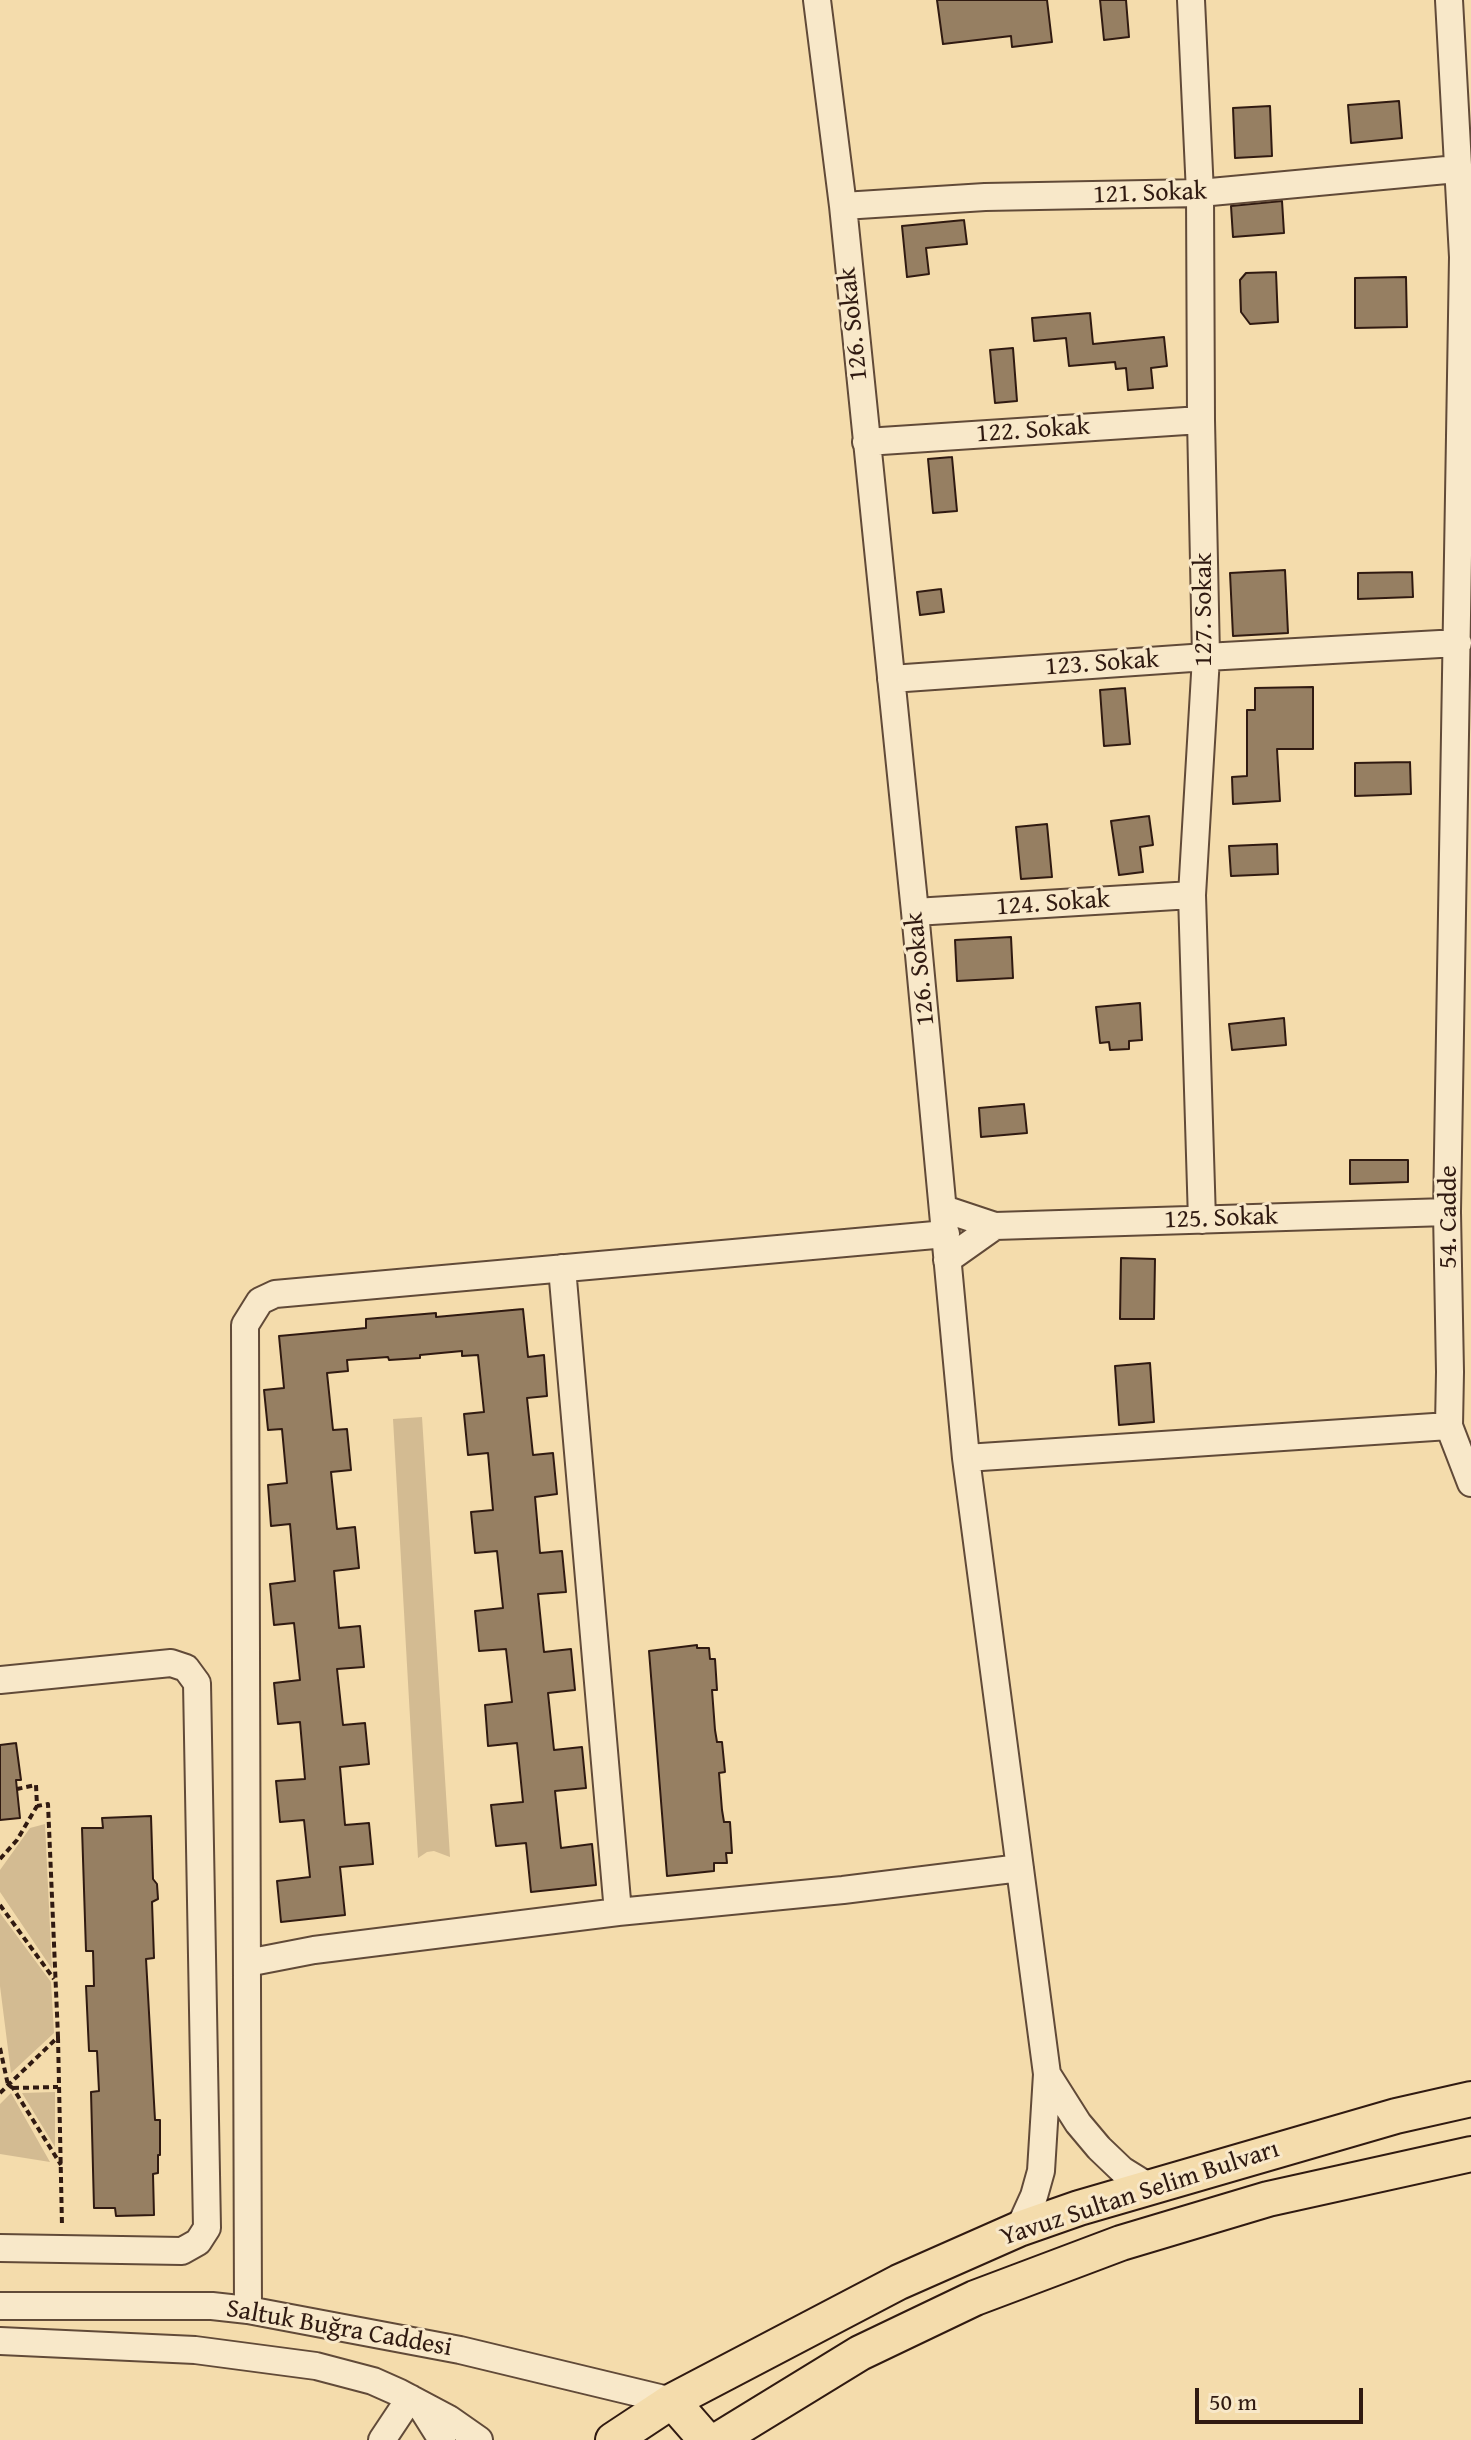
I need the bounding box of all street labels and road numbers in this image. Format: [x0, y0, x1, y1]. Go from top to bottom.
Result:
street label: 121. Sokak [1092, 176, 1208, 212]
street label: 126. Sokak [833, 266, 875, 382]
street label: 122. Sokak [975, 411, 1091, 451]
street label: 127. Sokak [1188, 553, 1220, 667]
street label: 123. Sokak [1044, 644, 1160, 684]
street label: 124. Sokak [995, 884, 1111, 924]
street label: 126. Sokak [900, 911, 942, 1027]
street label: 54. Cadde [1433, 1165, 1465, 1269]
street label: 125. Sokak [1163, 1201, 1279, 1237]
street label: Yavuz Sultan Selim Bulvarı [997, 2134, 1283, 2254]
street label: Saltuk Buğra Caddesi [224, 2294, 454, 2364]

